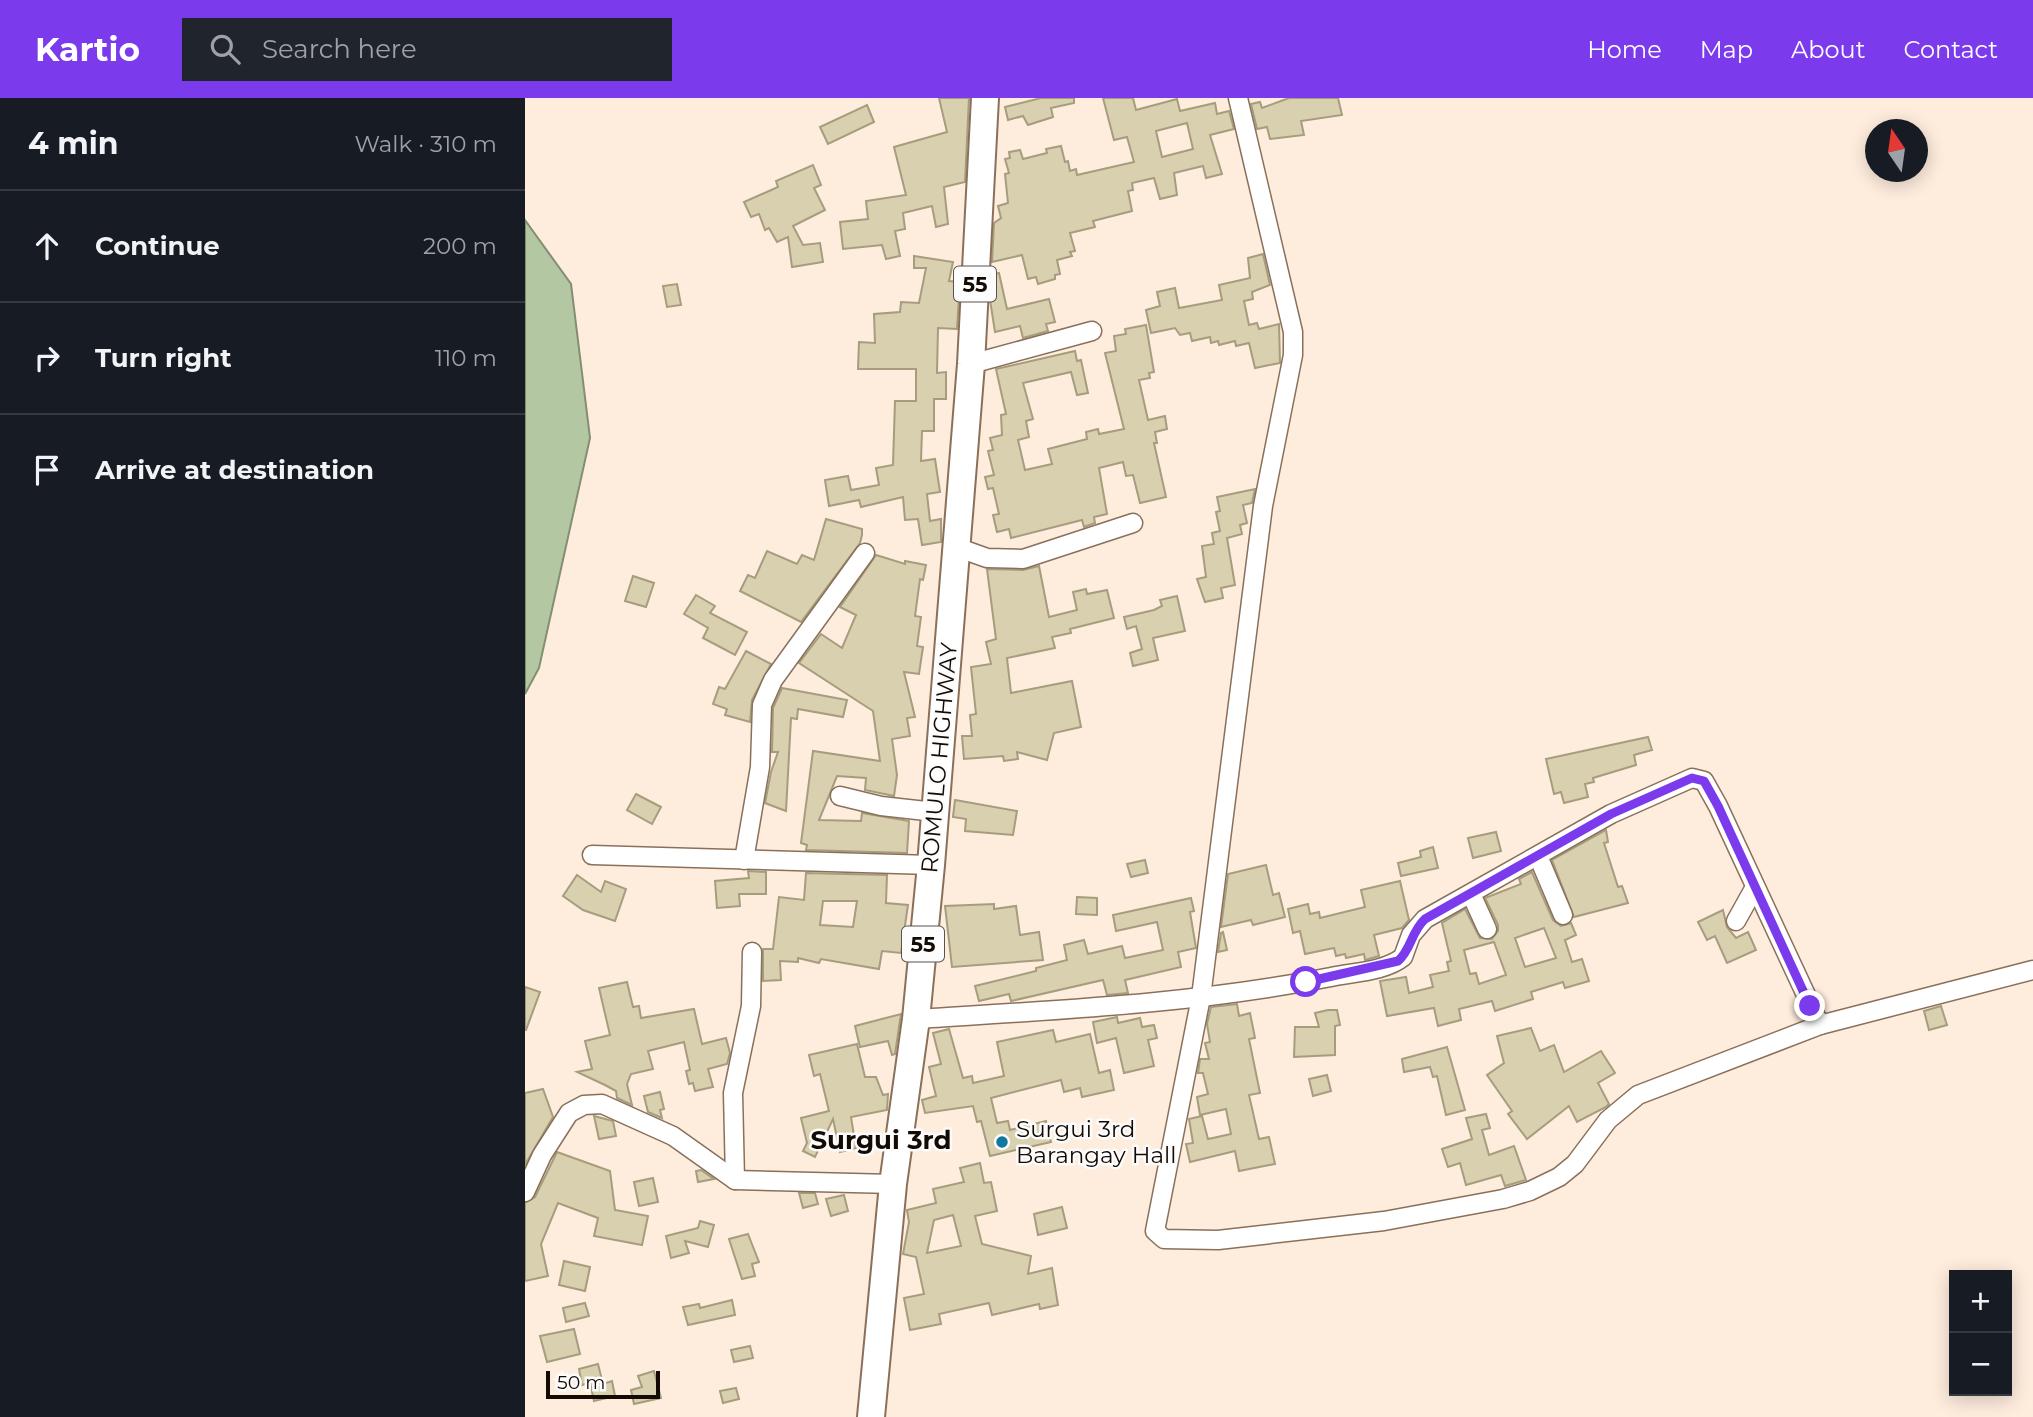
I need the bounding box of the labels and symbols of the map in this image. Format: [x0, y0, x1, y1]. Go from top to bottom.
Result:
north arrow [1865, 119, 1928, 182]
road number: 55 [954, 266, 996, 302]
street label: ROMULO HIGHWAY [915, 641, 963, 874]
road number: 55 [902, 926, 944, 962]
route start [1290, 966, 1321, 997]
route end [1794, 990, 1825, 1021]
place label: Surgui 3rd Barangay Hall [1016, 1115, 1176, 1169]
district label: Surgui 3rd [810, 1124, 952, 1156]
marker: Surgui 3rd Barangay Hall [994, 1134, 1010, 1150]
scale bar [546, 1368, 660, 1400]

